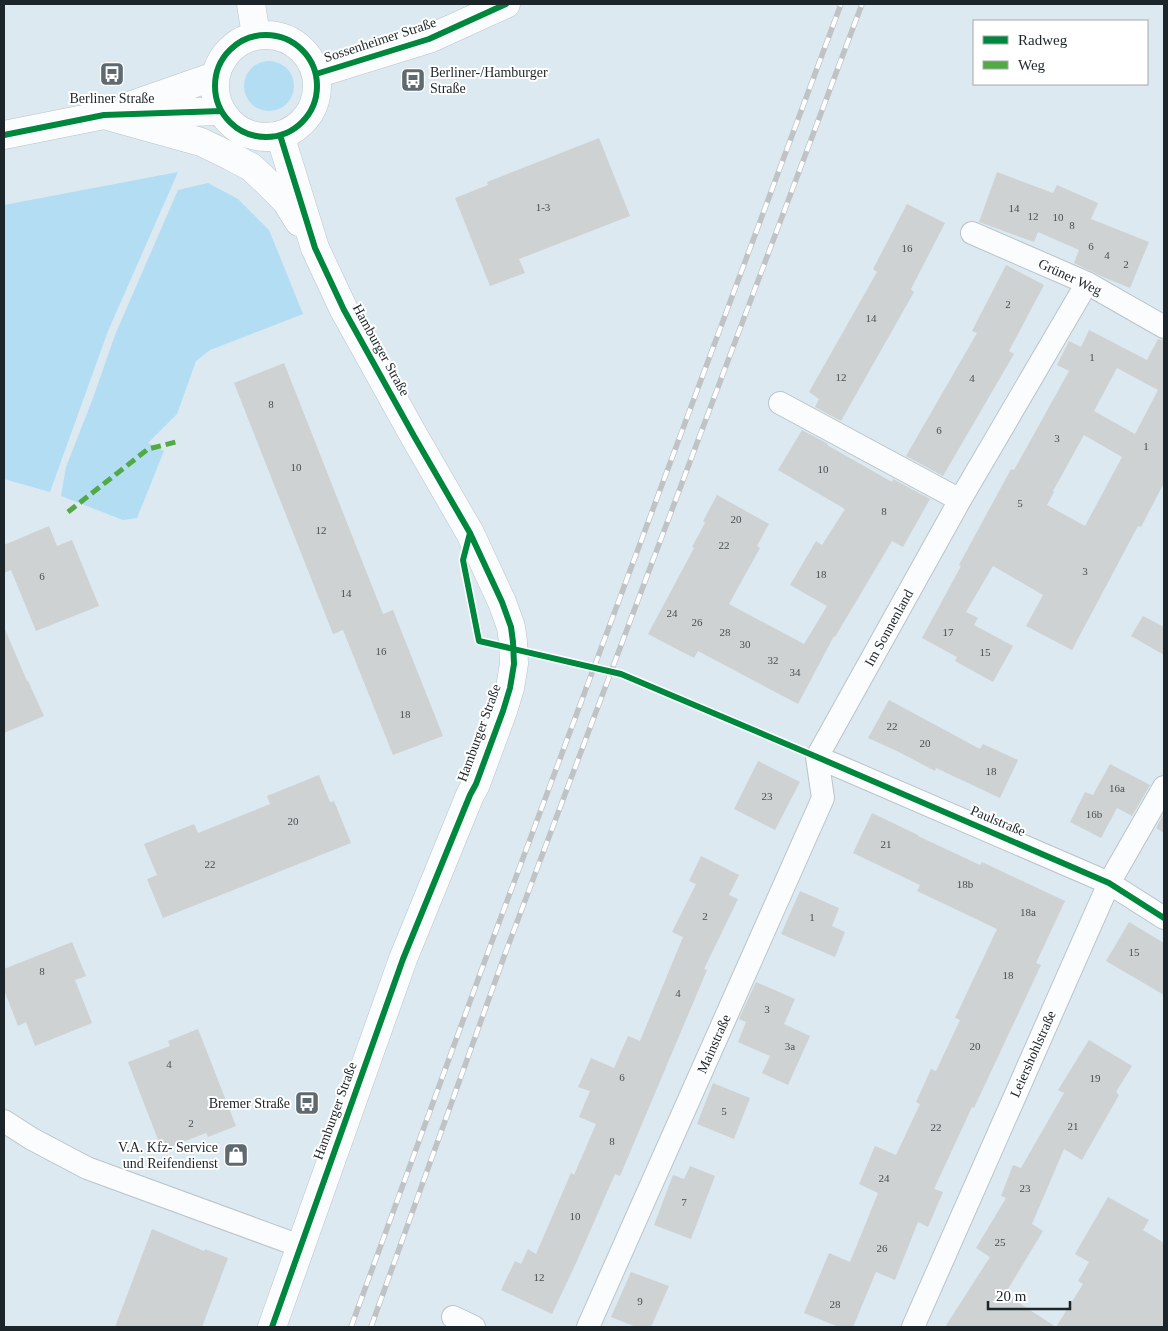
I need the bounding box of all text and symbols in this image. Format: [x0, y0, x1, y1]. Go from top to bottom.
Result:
street label: Sossenheimer Straße [322, 15, 438, 65]
legend [973, 20, 1148, 85]
text: Radweg [1018, 32, 1068, 48]
text: Weg [1018, 57, 1046, 73]
bus stop icon: Berliner Straße [99, 61, 125, 87]
place label: Berliner-/Hamburger Straße [430, 65, 548, 96]
bus stop icon: Berliner-/Hamburger Straße [400, 67, 426, 93]
place label: Berliner Straße [69, 91, 155, 106]
house number: 1-3 [536, 201, 551, 213]
house number: 14 [1009, 202, 1020, 214]
house number: 12 [1028, 210, 1039, 222]
house number: 10 [1053, 211, 1064, 223]
house number: 8 [1069, 219, 1075, 231]
house number: 6 [1088, 240, 1094, 252]
house number: 16 [902, 242, 913, 254]
house number: 4 [1104, 249, 1110, 261]
street label: Grüner Weg [1036, 256, 1104, 298]
house number: 2 [1123, 258, 1129, 270]
house number: 2 [1005, 298, 1011, 310]
street label: Hamburger Straße [350, 301, 412, 399]
house number: 14 [866, 312, 877, 324]
house number: 1 [1089, 351, 1095, 363]
house number: 12 [836, 371, 847, 383]
house number: 4 [969, 372, 975, 384]
house number: 8 [268, 398, 274, 410]
house number: 6 [936, 424, 942, 436]
house number: 3 [1054, 432, 1060, 444]
house number: 1 [1143, 440, 1149, 452]
house number: 10 [291, 461, 302, 473]
house number: 10 [818, 463, 829, 475]
house number: 5 [1017, 497, 1023, 509]
house number: 8 [881, 505, 887, 517]
house number: 20 [731, 513, 742, 525]
house number: 12 [316, 524, 327, 536]
house number: 22 [719, 539, 730, 551]
house number: 3 [1082, 565, 1088, 577]
house number: 18 [816, 568, 827, 580]
house number: 6 [39, 570, 45, 582]
house number: 14 [341, 587, 352, 599]
street label: Im Sonnenland [862, 587, 916, 669]
house number: 24 [667, 607, 678, 619]
house number: 26 [692, 616, 703, 628]
house number: 28 [720, 626, 731, 638]
house number: 17 [943, 626, 954, 638]
house number: 30 [740, 638, 751, 650]
house number: 16 [376, 645, 387, 657]
house number: 15 [980, 646, 991, 658]
house number: 32 [768, 654, 779, 666]
house number: 34 [790, 666, 801, 678]
street label: Hamburger Straße [454, 682, 504, 784]
house number: 18 [400, 708, 411, 720]
house number: 22 [887, 720, 898, 732]
house number: 20 [920, 737, 931, 749]
house number: 18 [986, 765, 997, 777]
house number: 16a [1109, 782, 1125, 794]
house number: 23 [762, 790, 773, 802]
street label: Paulstraße [968, 803, 1028, 839]
house number: 16b [1086, 808, 1103, 820]
house number: 20 [288, 815, 299, 827]
house number: 21 [881, 838, 892, 850]
house number: 22 [205, 858, 216, 870]
house number: 18b [957, 878, 974, 890]
house number: 18a [1020, 906, 1036, 918]
house number: 2 [702, 910, 708, 922]
house number: 1 [809, 911, 815, 923]
house number: 15 [1129, 946, 1140, 958]
house number: 8 [39, 965, 45, 977]
house number: 18 [1003, 969, 1014, 981]
house number: 4 [675, 987, 681, 999]
house number: 3 [764, 1003, 770, 1015]
street label: Leiershohlstraße [1007, 1008, 1059, 1100]
street label: Mainstraße [694, 1012, 734, 1076]
house number: 3a [785, 1040, 795, 1052]
house number: 20 [970, 1040, 981, 1052]
house number: 4 [166, 1058, 172, 1070]
street label: Hamburger Straße [310, 1060, 360, 1162]
house number: 6 [619, 1071, 625, 1083]
house number: 19 [1090, 1072, 1101, 1084]
bus stop icon: Bremer Straße [294, 1090, 320, 1116]
place label: Bremer Straße [209, 1096, 290, 1111]
house number: 5 [721, 1105, 727, 1117]
house number: 2 [188, 1117, 194, 1129]
house number: 21 [1068, 1120, 1079, 1132]
house number: 22 [931, 1121, 942, 1133]
house number: 8 [609, 1135, 615, 1147]
place label: V.A. Kfz- Service und Reifendienst [118, 1140, 218, 1171]
shop icon: V.A. Kfz- Service und Reifendienst [223, 1142, 249, 1168]
house number: 24 [879, 1172, 890, 1184]
house number: 23 [1020, 1182, 1031, 1194]
house number: 7 [681, 1196, 687, 1208]
house number: 10 [570, 1210, 581, 1222]
house number: 25 [995, 1236, 1006, 1248]
house number: 26 [877, 1242, 888, 1254]
house number: 12 [534, 1271, 545, 1283]
scale bar [988, 1278, 1070, 1310]
text: 20 m [996, 1288, 1027, 1304]
house number: 9 [637, 1295, 643, 1307]
house number: 28 [830, 1298, 841, 1310]

